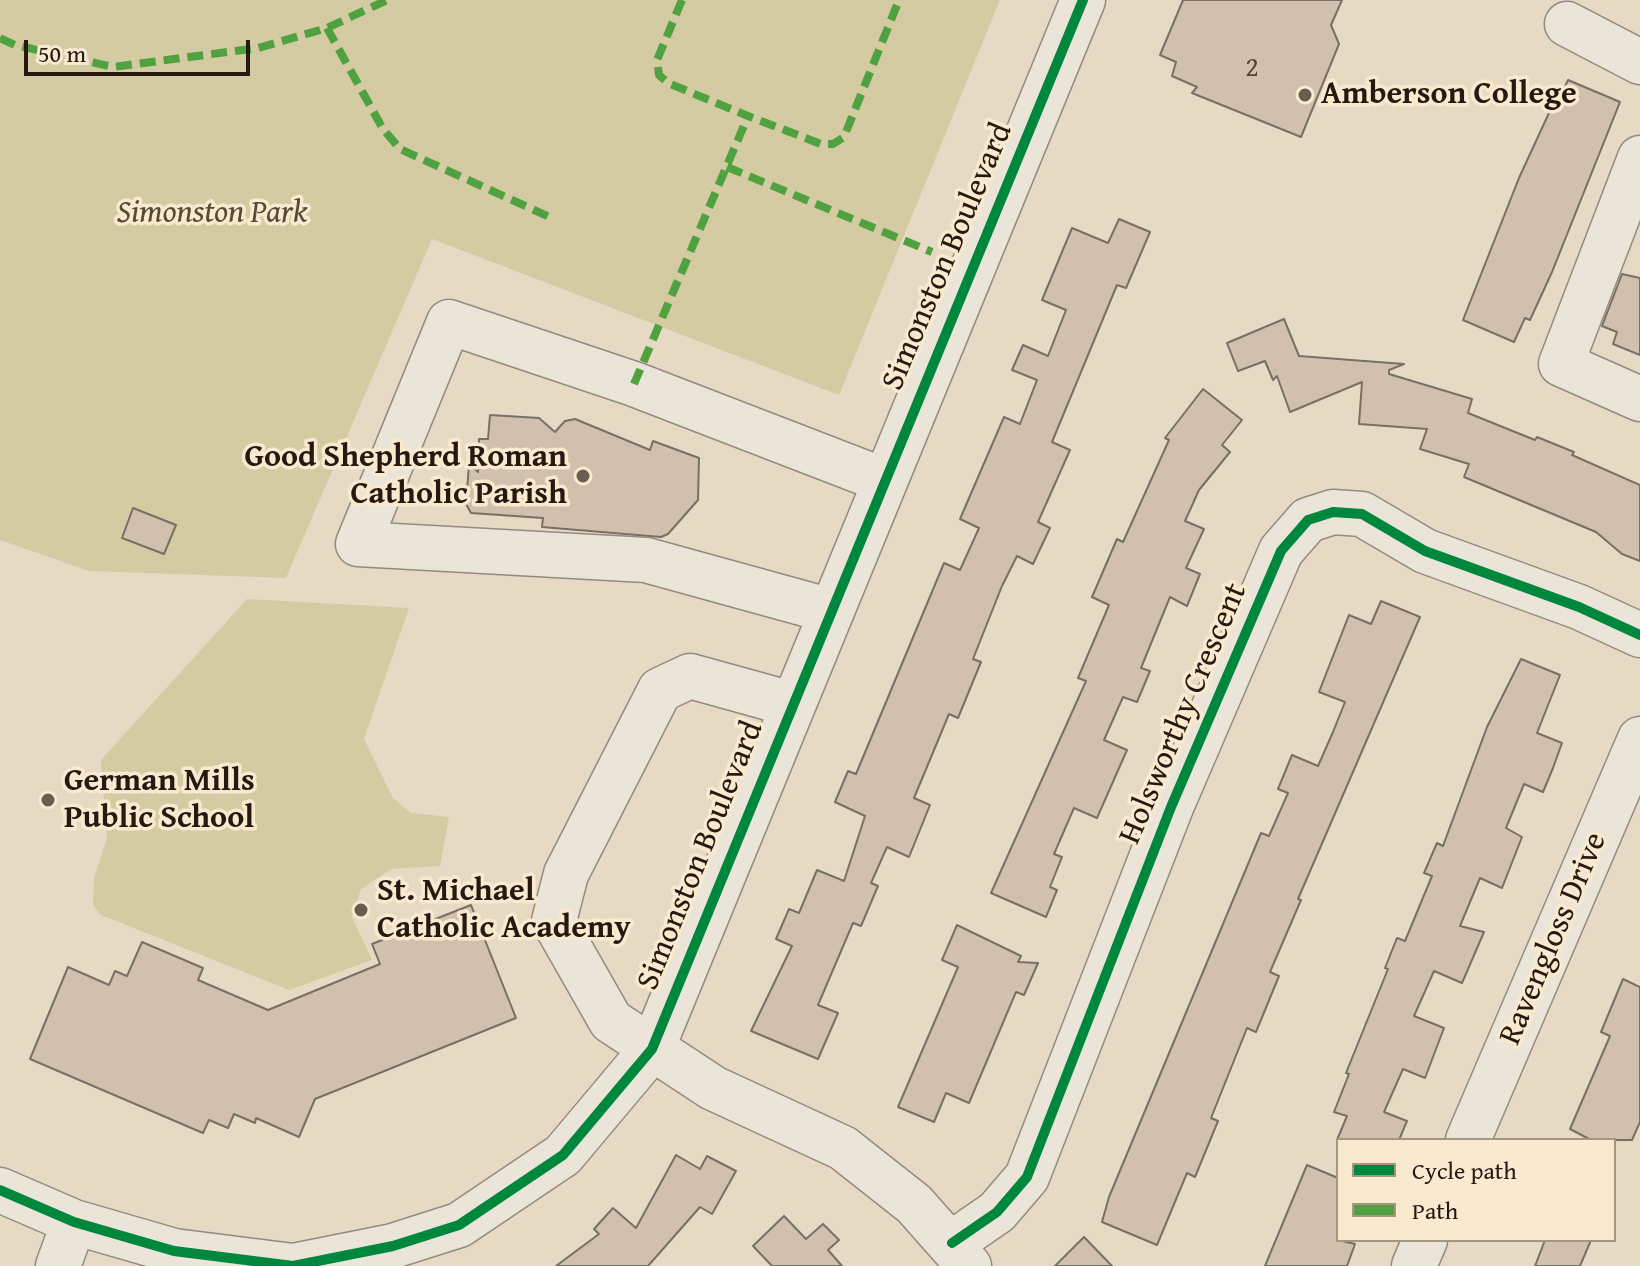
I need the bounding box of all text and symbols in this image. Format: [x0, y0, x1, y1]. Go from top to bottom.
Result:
scale bar [28, 24, 254, 74]
text: 50 m [38, 36, 86, 71]
house number: 2 [1245, 52, 1259, 86]
place label: Amberson College [1321, 76, 1577, 114]
marker: Amberson College [1296, 86, 1314, 104]
street label: Simonston Boulevard [874, 118, 1022, 396]
park label: Simonston Park [117, 195, 307, 233]
place label: Good Shepherd Roman Catholic Parish [244, 439, 567, 514]
marker: Good Shepherd Roman Catholic Parish [574, 467, 592, 485]
street label: Holsworthy Crescent [1112, 578, 1256, 850]
street label: Simonston Boulevard [630, 716, 772, 996]
place label: German Mills Public School [64, 763, 255, 838]
marker: German Mills Public School [39, 791, 57, 809]
street label: Ravengloss Drive [1492, 827, 1616, 1051]
place label: St. Michael Catholic Academy [377, 873, 631, 948]
marker: St. Michael Catholic Academy [352, 901, 370, 919]
legend [1336, 1138, 1616, 1242]
text: Cycle path [1412, 1153, 1517, 1188]
text: Path [1412, 1193, 1458, 1228]

